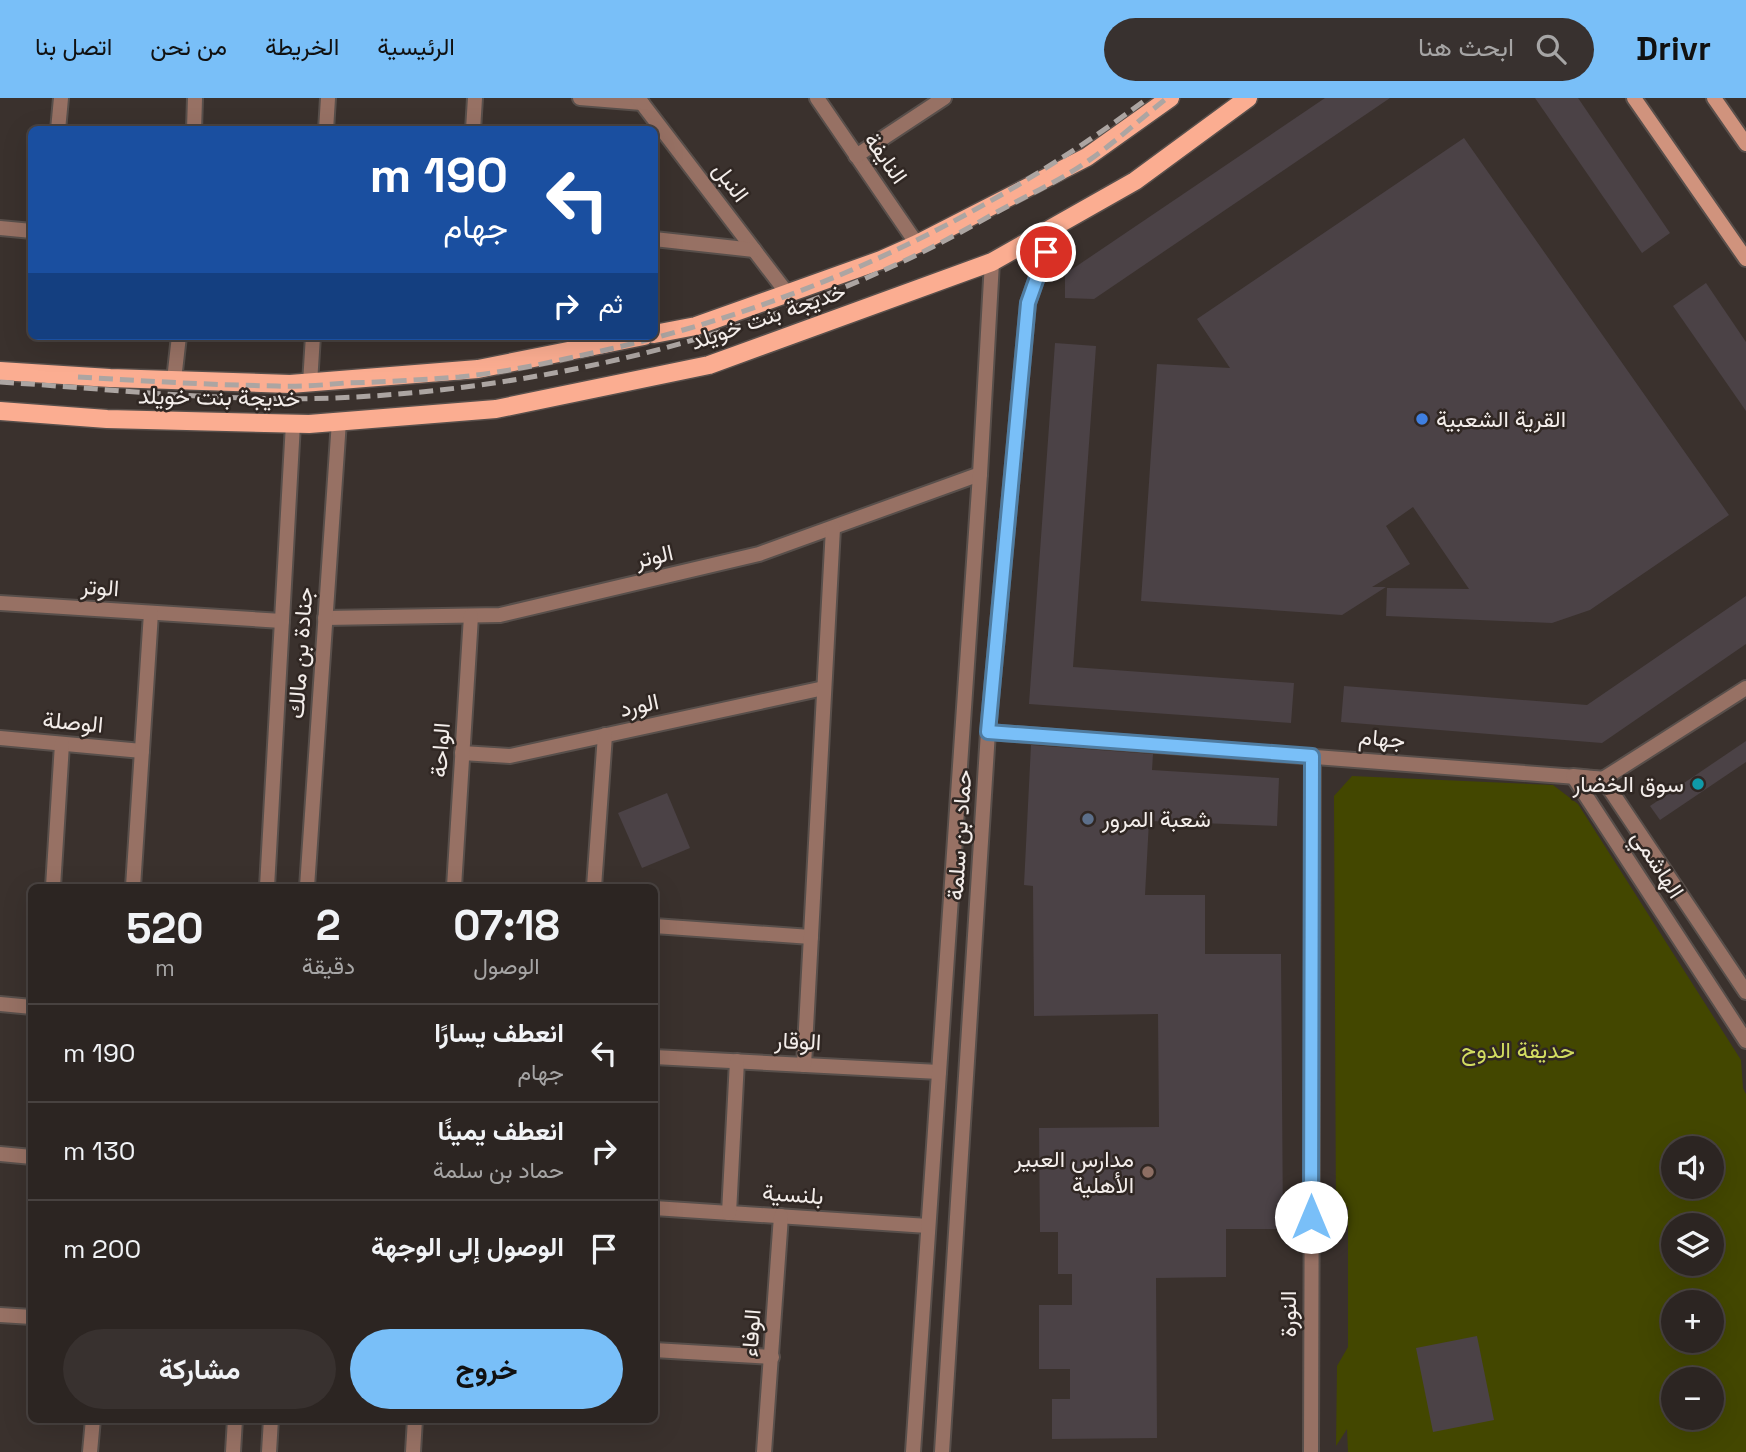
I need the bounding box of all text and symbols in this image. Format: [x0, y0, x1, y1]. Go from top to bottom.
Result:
search box [1104, 18, 1594, 81]
text: Drivr [1636, 28, 1711, 70]
text: ابحث هنا [1418, 30, 1514, 64]
icon: search [1532, 30, 1570, 68]
text: اتصل بنا [35, 31, 112, 62]
text: من نحن [150, 31, 227, 62]
text: الخريطة [265, 31, 339, 62]
text: الرئيسية [377, 31, 455, 62]
street label: النايفة [858, 126, 914, 190]
text: 190 m [370, 144, 508, 206]
icon: left [532, 154, 623, 245]
street label: النبل [706, 156, 756, 208]
text: جهام [443, 207, 508, 247]
pin [1016, 222, 1076, 282]
icon: arrive [1027, 233, 1065, 271]
street label: خديجة بنت خويلد [686, 275, 850, 357]
icon: right [547, 287, 585, 325]
text: ثم [599, 287, 623, 321]
street label: خديجة بنت خويلد [138, 381, 300, 413]
place label: القرية الشعبية [1436, 404, 1566, 434]
marker: القرية الشعبية [1414, 411, 1430, 427]
street label: الوتر [631, 537, 676, 575]
street label: الوتر [79, 571, 120, 603]
street label: جنادة بن مالك [280, 586, 320, 720]
street label: الورد [617, 686, 661, 724]
street label: الوصلة [41, 704, 105, 740]
street label: جهام [1358, 721, 1406, 755]
street label: الواحة [423, 722, 457, 778]
street label: حماد بن سلمة [939, 768, 979, 902]
place label: سوق الخضار [1571, 769, 1684, 799]
marker: سوق الخضار [1690, 776, 1706, 792]
place label: شعبة المرور [1101, 804, 1211, 834]
marker: شعبة المرور [1080, 811, 1096, 827]
street label: الهاشمي [1621, 824, 1691, 906]
text: 2 [316, 899, 341, 952]
text: 07:18 [453, 899, 560, 952]
text: 520 [126, 902, 203, 955]
text: دقيقة [302, 951, 355, 981]
text: الوصول [473, 951, 540, 981]
text: m [155, 953, 175, 983]
text: انعطف يسارًا [434, 1016, 564, 1050]
street label: الوقار [773, 1025, 822, 1057]
icon: left [585, 1034, 623, 1072]
park label: حديقة الدوح [1461, 1035, 1575, 1066]
text: 190 m [63, 1036, 136, 1070]
text: جهام [517, 1057, 564, 1087]
text: انعطف يمينًا [438, 1114, 564, 1148]
icon: right [585, 1132, 623, 1170]
text: 130 m [63, 1134, 135, 1168]
map controls [1661, 1136, 1724, 1430]
button: sound [1661, 1136, 1724, 1199]
place label: مدارس العبير الأهلية [1013, 1144, 1134, 1200]
text: حماد بن سلمة [433, 1155, 564, 1185]
marker: مدارس العبير الأهلية [1140, 1164, 1156, 1180]
street label: بلنسية [761, 1177, 825, 1211]
position arrow [1274, 1180, 1348, 1254]
button: layers [1661, 1213, 1724, 1276]
text: الوصول إلى الوجهة [371, 1230, 564, 1264]
icon: arrive [585, 1230, 623, 1268]
text: 200 m [63, 1232, 141, 1266]
button: + [1661, 1290, 1724, 1353]
street label: النورة [1273, 1291, 1303, 1337]
street label: الوفاء [734, 1308, 768, 1358]
button: مشاركة [63, 1329, 336, 1409]
button: خروج [350, 1329, 623, 1409]
button: − [1661, 1367, 1724, 1430]

